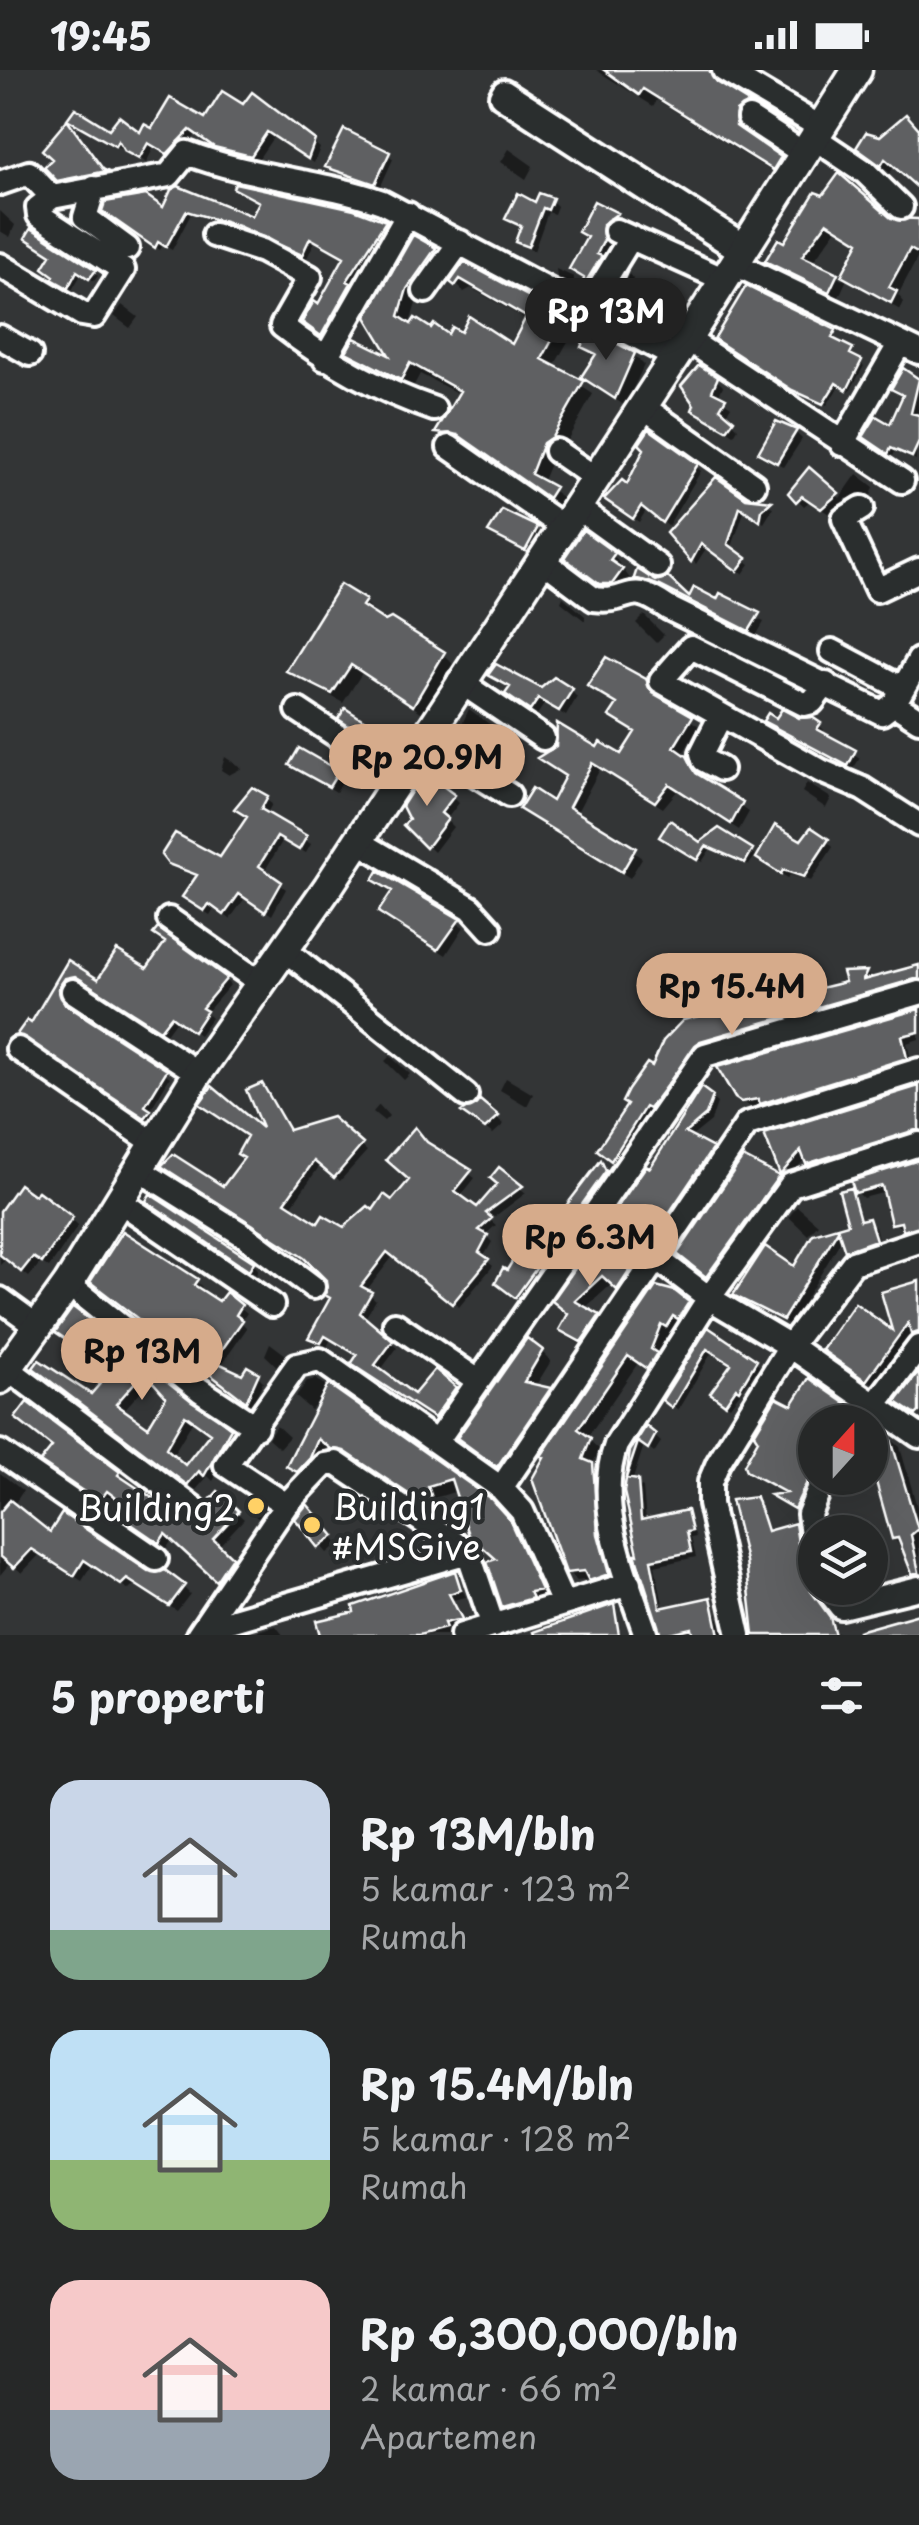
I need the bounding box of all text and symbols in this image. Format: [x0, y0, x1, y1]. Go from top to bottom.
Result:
text: 19:45 [50, 7, 152, 64]
pin: Rp 13M [525, 278, 687, 363]
text: Rp 13M [547, 286, 665, 334]
pin: Rp 20.9M [324, 724, 530, 809]
text: Rp 20.9M [351, 732, 503, 780]
pin: Rp 15.4M [629, 953, 835, 1038]
text: Rp 15.4M [658, 961, 806, 1009]
pin: Rp 6.3M [498, 1204, 682, 1289]
text: Rp 6.3M [524, 1212, 656, 1260]
pin: Rp 13M [61, 1318, 223, 1403]
text: Rp 13M [83, 1326, 201, 1374]
north arrow [798, 1405, 888, 1495]
map controls [798, 1405, 888, 1605]
place label: Building1 #MSGive [332, 1479, 485, 1572]
place label: Building2 [77, 1480, 236, 1533]
marker: Building2 [245, 1495, 267, 1517]
marker: Building1 #MSGive [301, 1514, 323, 1536]
button: layers [798, 1515, 888, 1605]
text: 5 properti [50, 1664, 265, 1727]
icon: filters [814, 1668, 869, 1723]
text: Rp 13M/bln [360, 1801, 596, 1864]
icon: home [130, 1820, 250, 1940]
text: 5 kamar · 123 m² [360, 1864, 631, 1912]
text: Rumah [360, 1912, 468, 1960]
text: Rp 15.4M/bln [360, 2051, 634, 2114]
icon: home [130, 2070, 250, 2190]
text: 5 kamar · 128 m² [360, 2114, 631, 2162]
text: Rumah [360, 2162, 468, 2210]
text: Rp 6,300,000/bln [360, 2301, 739, 2364]
icon: home [130, 2320, 250, 2440]
text: 2 kamar · 66 m² [360, 2364, 618, 2412]
text: Apartemen [360, 2412, 537, 2460]

